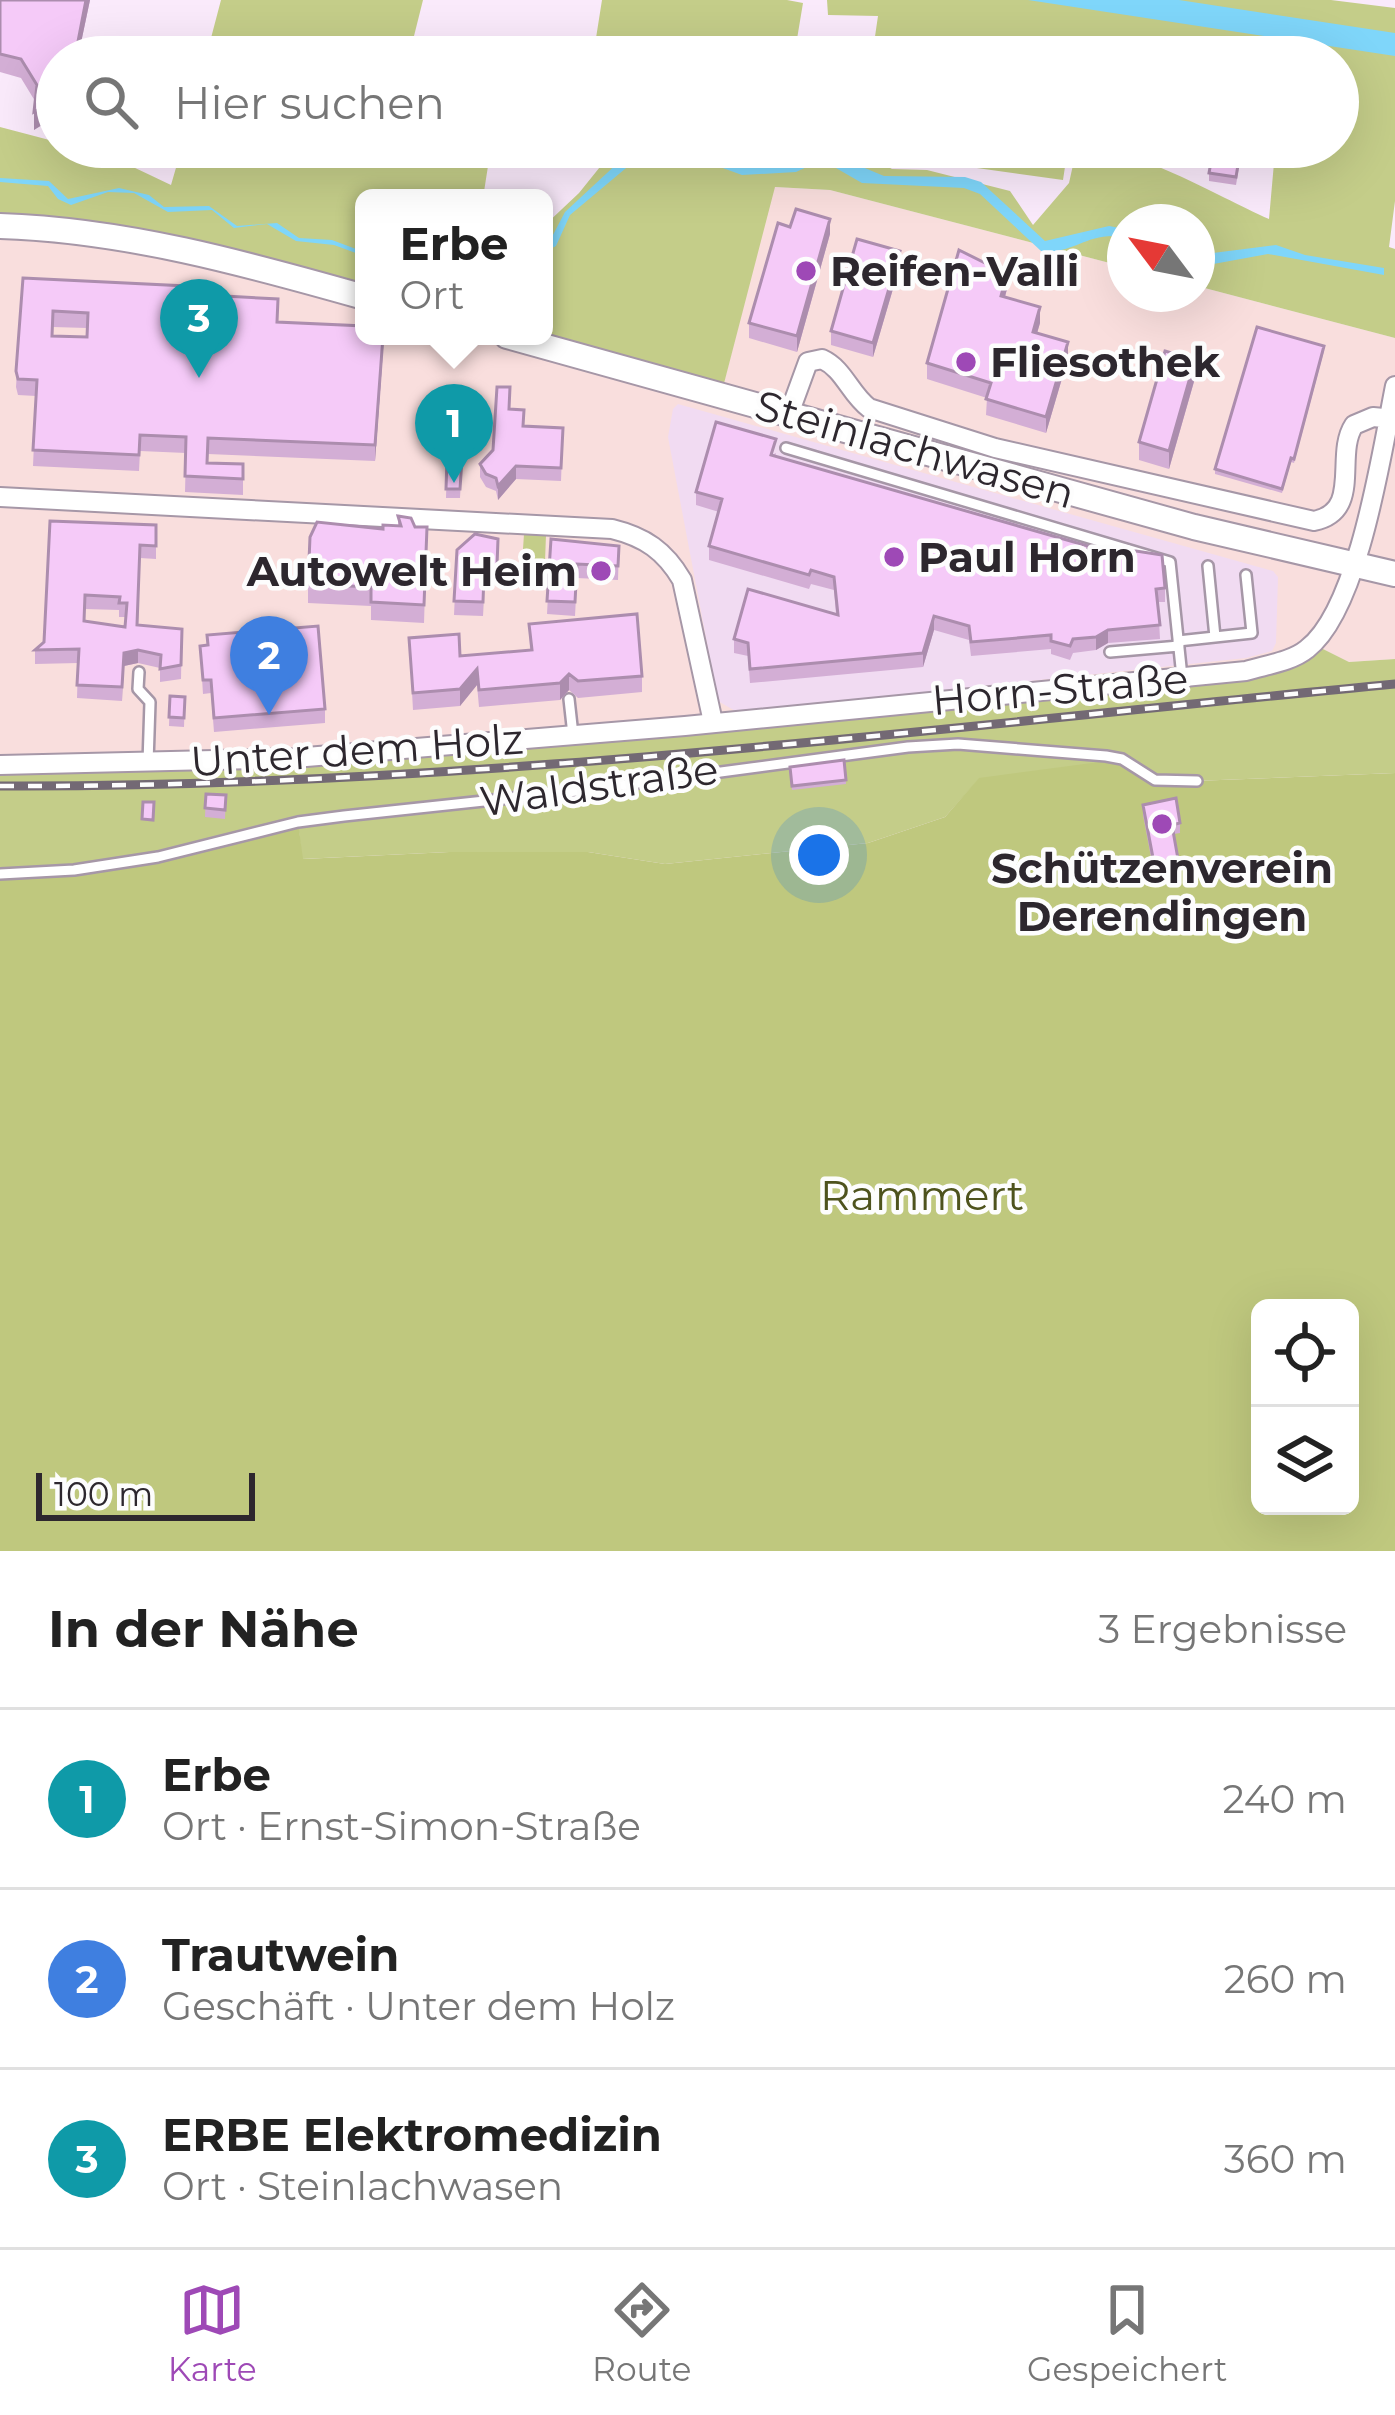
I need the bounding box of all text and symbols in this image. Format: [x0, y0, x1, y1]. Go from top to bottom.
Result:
search box [36, 36, 1359, 168]
icon: search [78, 69, 144, 135]
text: Hier suchen [174, 75, 445, 130]
popup [355, 189, 553, 345]
north arrow [1107, 204, 1215, 312]
text: Erbe [400, 216, 508, 271]
place label: Reifen-Valli [830, 245, 1079, 297]
marker: Reifen-Valli [793, 258, 819, 284]
text: Ort [400, 271, 464, 319]
pin: 3 [160, 279, 238, 378]
place label: Fliesothek [990, 336, 1220, 388]
marker: Fliesothek [953, 349, 979, 375]
street label: Steinlachwasen [749, 379, 1081, 519]
pin: 1 [415, 384, 493, 483]
place label: Paul Horn [918, 531, 1136, 583]
marker: Paul Horn [881, 544, 907, 570]
place label: Autowelt Heim [246, 545, 577, 597]
marker: Autowelt Heim [588, 558, 614, 584]
pin: 2 [230, 616, 308, 715]
street label: Horn-Straße [930, 652, 1190, 726]
street label: Unter dem Holz [189, 712, 525, 788]
street label: Waldstraße [477, 743, 721, 827]
marker: Schützenverein Derendingen [1149, 811, 1175, 837]
your location [789, 825, 849, 885]
place label: Schützenverein Derendingen [991, 842, 1333, 942]
park label: Rammert [820, 1169, 1024, 1221]
map controls [1251, 1299, 1359, 1515]
button: locate [1251, 1299, 1359, 1407]
button: layers [1251, 1407, 1359, 1515]
scale bar [36, 1467, 255, 1520]
text: 100 m [54, 1474, 153, 1514]
text: In der Nähe [48, 1598, 359, 1660]
text: 3 Ergebnisse [1098, 1605, 1347, 1653]
text: Erbe [162, 1747, 271, 1802]
text: 1 [79, 1775, 95, 1823]
text: 240 m [1223, 1775, 1347, 1823]
text: Ort · Ernst-Simon-Straße [162, 1802, 641, 1850]
text: Trautwein [162, 1927, 399, 1982]
text: 2 [75, 1955, 99, 2003]
text: 260 m [1224, 1955, 1347, 2003]
text: Geschäft · Unter dem Holz [162, 1982, 675, 2030]
text: ERBE Elektromedizin [162, 2107, 662, 2162]
text: 3 [75, 2135, 99, 2183]
text: 360 m [1224, 2135, 1347, 2183]
text: Ort · Steinlachwasen [162, 2162, 563, 2210]
tab: Karte [168, 2277, 257, 2389]
tab: Route [592, 2277, 691, 2389]
tab: Gespeichert [1027, 2277, 1227, 2389]

